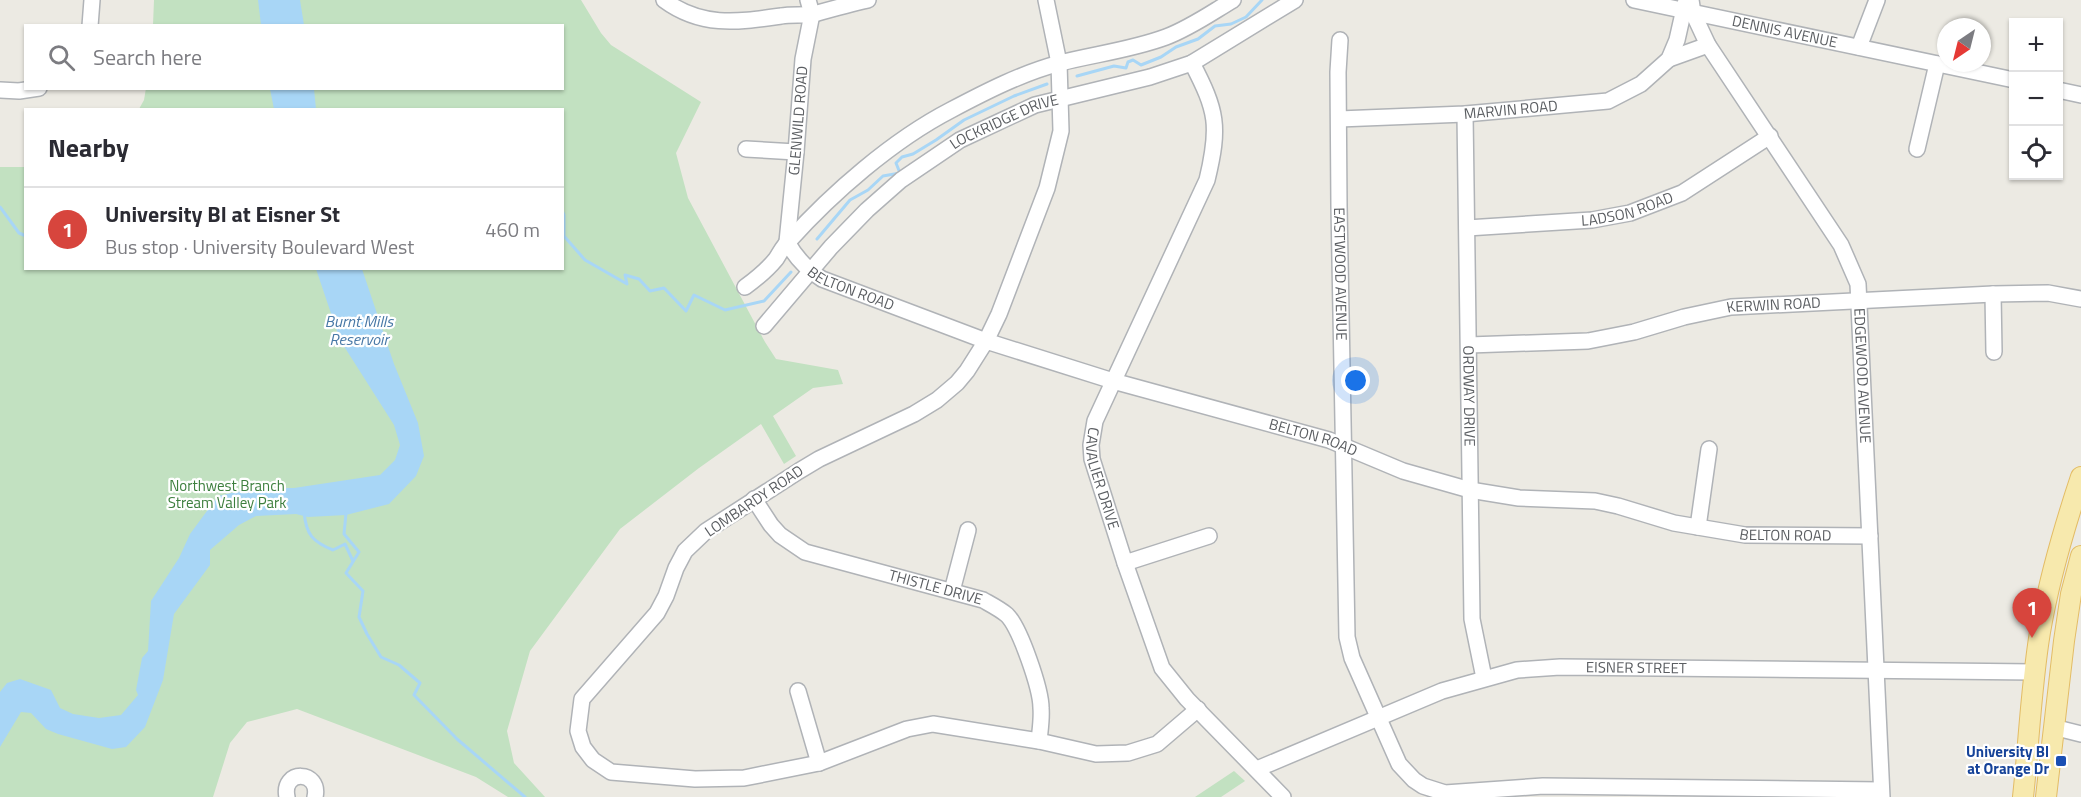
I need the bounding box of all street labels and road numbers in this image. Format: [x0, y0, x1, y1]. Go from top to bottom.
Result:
street label: DENNIS AVENUE [1730, 9, 1840, 54]
street label: GLENWILD ROAD [782, 65, 813, 176]
street label: LOCKRIDGE DRIVE [945, 88, 1061, 155]
street label: MARVIN ROAD [1463, 94, 1559, 125]
street label: LADSON ROAD [1581, 185, 1676, 232]
street label: EASTWOOD AVENUE [1328, 207, 1353, 341]
street label: BELTON ROAD [803, 260, 898, 316]
street label: KERWIN ROAD [1724, 291, 1821, 319]
street label: EDGEWOOD AVENUE [1848, 308, 1877, 444]
street label: ORDWAY DRIVE [1457, 345, 1482, 447]
street label: BELTON ROAD [1266, 412, 1361, 462]
street label: CAVALIER DRIVE [1080, 426, 1126, 532]
street label: LOMBARDY ROAD [700, 459, 808, 542]
street label: BELTON ROAD [1738, 522, 1831, 547]
street label: THISTLE DRIVE [886, 563, 985, 610]
street label: EISNER STREET [1586, 655, 1687, 679]

